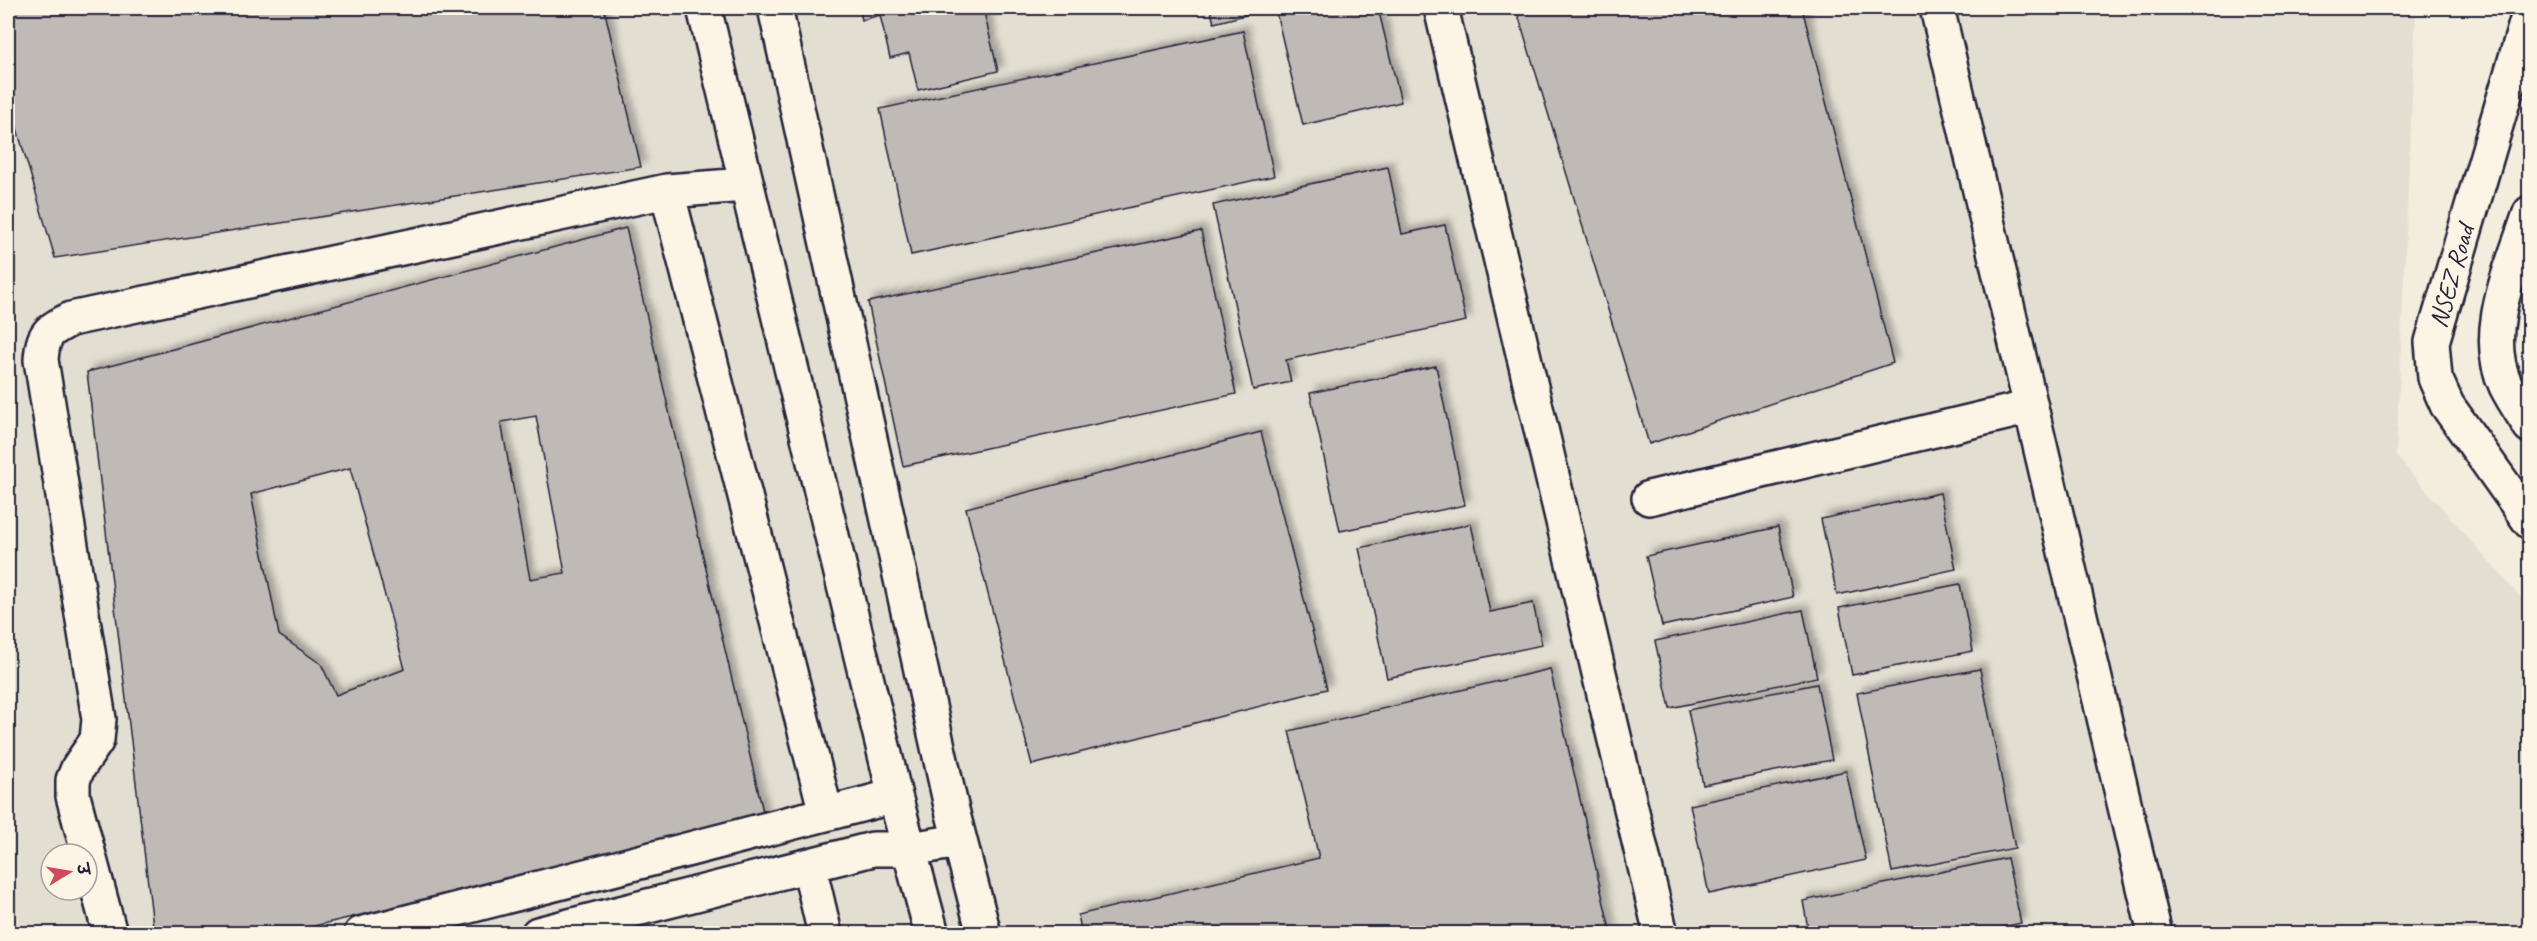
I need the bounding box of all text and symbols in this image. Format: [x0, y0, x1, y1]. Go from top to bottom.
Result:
street label: NSEZ Road [2421, 217, 2483, 331]
north arrow [39, 842, 99, 902]
text: उ [72, 860, 94, 878]

